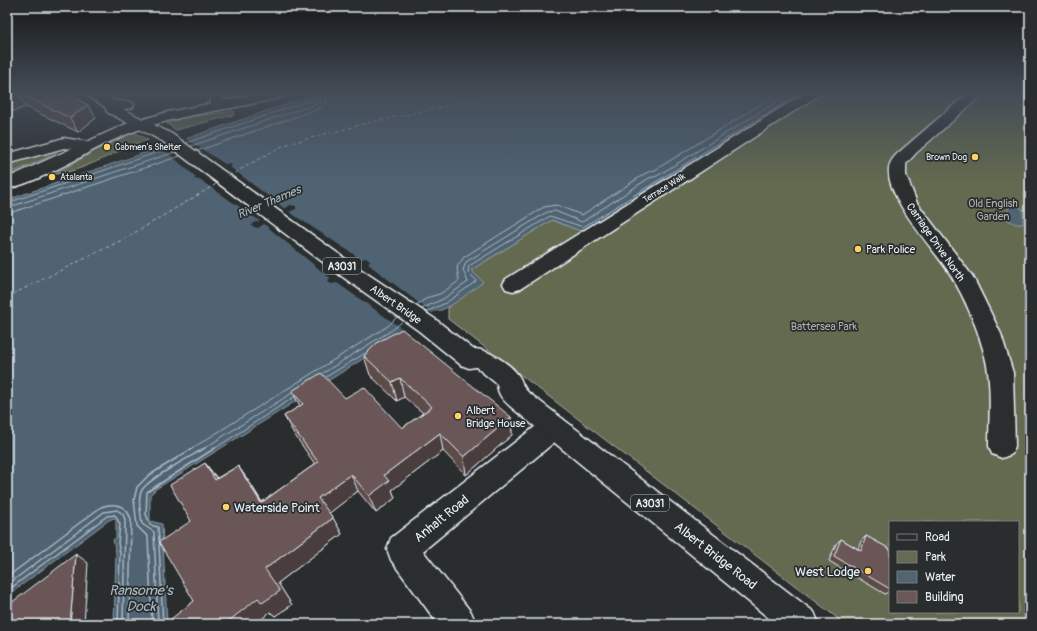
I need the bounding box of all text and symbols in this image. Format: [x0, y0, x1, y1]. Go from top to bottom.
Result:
marker: Cabmen's Shelter [102, 142, 112, 152]
place label: Cabmen's Shelter [115, 142, 182, 153]
place label: Brown Dog [926, 152, 967, 163]
marker: Brown Dog [970, 152, 980, 162]
street label: Terrace Walk [641, 171, 688, 206]
marker: Atalanta [47, 172, 57, 182]
place label: Atalanta [60, 172, 93, 183]
water label: River Thames [235, 182, 305, 223]
park label: Old English Garden [968, 197, 1018, 223]
street label: Carriage Drive North [904, 201, 968, 284]
place label: Park Police [866, 243, 916, 256]
marker: Park Police [853, 244, 863, 254]
road number: A3031 [323, 258, 361, 274]
street label: Albert Bridge [368, 282, 424, 327]
park label: Battersea Park [791, 320, 858, 333]
place label: Albert Bridge House [466, 404, 526, 430]
marker: Albert Bridge House [453, 411, 463, 421]
street label: Anhalt Road [411, 492, 472, 546]
road number: A3031 [631, 495, 669, 511]
place label: Waterside Point [234, 500, 320, 516]
marker: Waterside Point [221, 502, 231, 512]
street label: Albert Bridge Road [671, 519, 760, 593]
legend [889, 521, 1019, 613]
text: Road [925, 530, 950, 545]
text: Park [925, 550, 946, 565]
place label: West Lodge [795, 564, 861, 580]
marker: West Lodge [863, 566, 873, 576]
text: Water [925, 570, 956, 585]
water label: Ransome's Dock [109, 582, 175, 615]
text: Building [925, 590, 964, 605]

